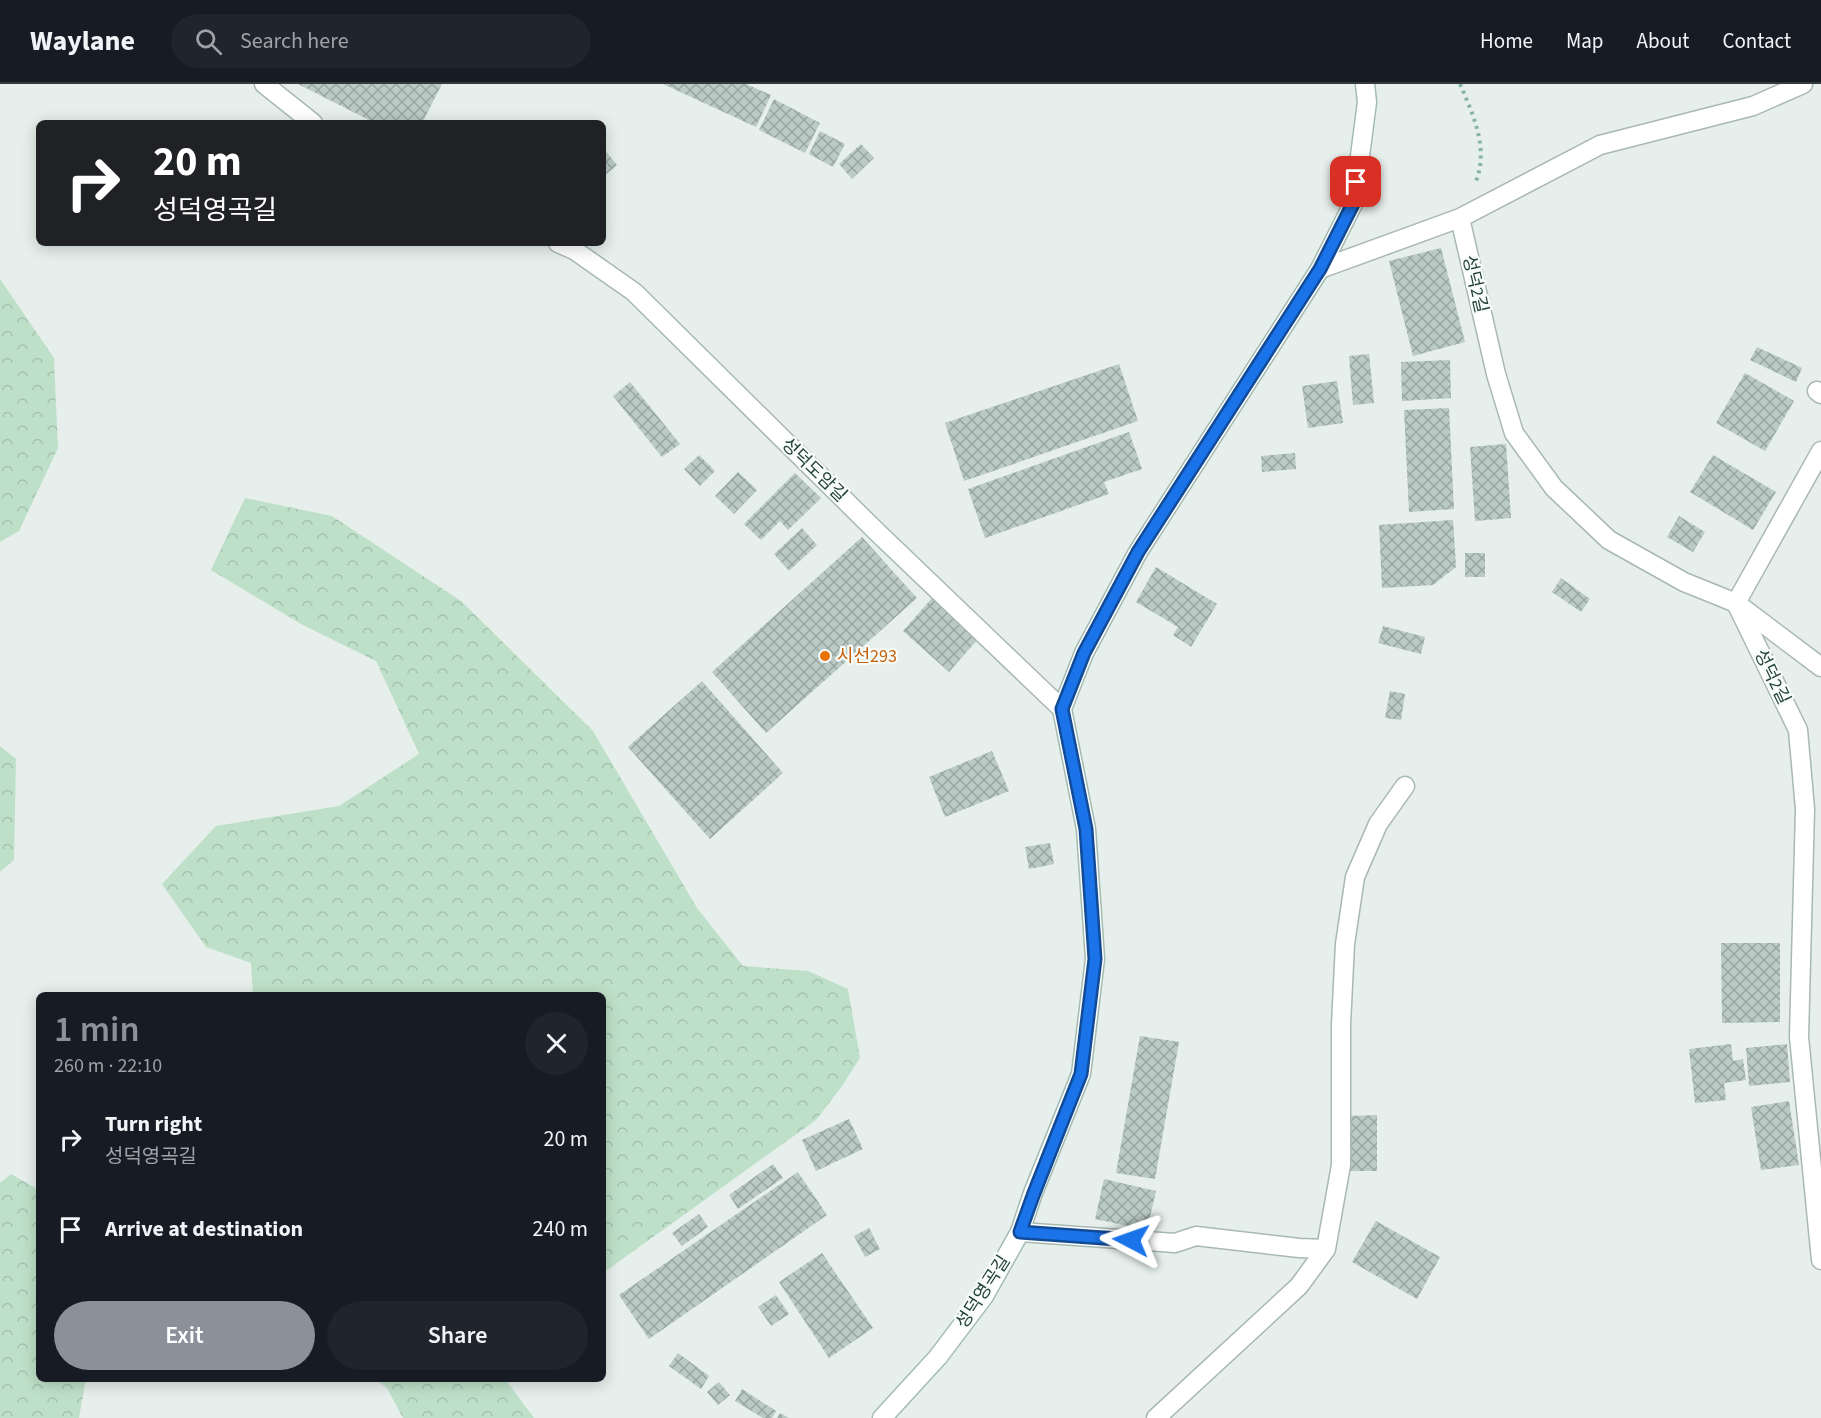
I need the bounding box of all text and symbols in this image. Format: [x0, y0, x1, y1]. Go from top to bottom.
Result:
search box [171, 14, 591, 68]
text: Waylane [30, 21, 135, 61]
icon: search [192, 25, 225, 58]
text: Search here [240, 25, 349, 57]
text: Home [1480, 26, 1533, 56]
text: Map [1566, 26, 1604, 56]
text: About [1637, 26, 1689, 56]
text: Contact [1722, 26, 1791, 56]
text: 20 m [153, 132, 242, 192]
icon: right [54, 144, 132, 222]
pin [1330, 156, 1381, 207]
icon: arrive [1339, 165, 1372, 198]
text: 성덕영곡길 [153, 191, 277, 230]
street label: 성덕2길 [1456, 253, 1494, 315]
street label: 성덕도암길 [776, 432, 852, 508]
place label: 시선293 [837, 644, 897, 669]
street label: 성덕2길 [1748, 645, 1796, 709]
marker: 시선293 [818, 649, 832, 663]
text: 1 min [54, 1004, 140, 1055]
button: close [525, 1012, 588, 1075]
text: 260 m · 22:10 [54, 1052, 162, 1080]
text: Turn right [105, 1108, 202, 1140]
icon: right [54, 1123, 87, 1156]
text: 20 m [543, 1123, 588, 1155]
text: 성덕영곡길 [105, 1143, 197, 1171]
position arrow [1099, 1208, 1163, 1272]
icon: arrive [54, 1213, 87, 1246]
text: Arrive at destination [105, 1213, 303, 1245]
text: 240 m [533, 1213, 588, 1245]
street label: 성덕영곡길 [950, 1250, 1016, 1334]
button: Exit [54, 1301, 315, 1370]
button: Share [327, 1301, 588, 1370]

